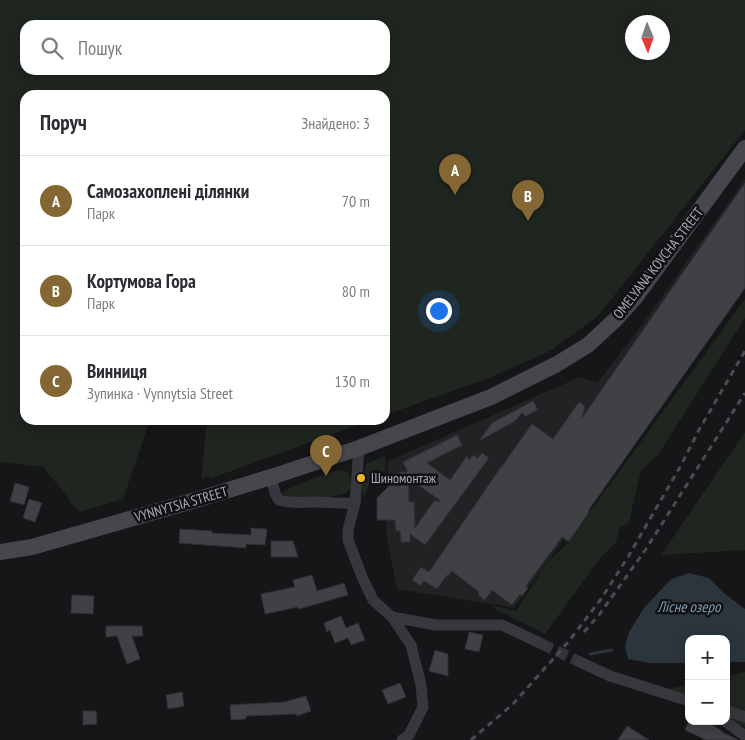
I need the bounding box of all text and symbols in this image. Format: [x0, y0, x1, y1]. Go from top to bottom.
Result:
north arrow [625, 15, 670, 60]
search box [20, 20, 390, 75]
icon: search [38, 34, 66, 62]
text: Пошук [78, 36, 122, 60]
text: Поруч [40, 109, 87, 136]
text: Знайдено: 3 [301, 113, 370, 133]
pin: A [439, 154, 471, 195]
text: Самозахоплені ділянки [87, 179, 249, 203]
pin: B [512, 180, 544, 221]
text: A [52, 191, 60, 211]
text: 70 m [342, 191, 370, 211]
text: Парк [87, 203, 115, 223]
street label: OMELYANA KOVCHA STREET [609, 203, 708, 322]
text: Кортумова Гора [87, 269, 196, 293]
text: B [52, 281, 60, 301]
text: 80 m [342, 281, 370, 301]
text: Парк [87, 293, 115, 313]
your location [426, 298, 452, 324]
text: Винниця [87, 359, 147, 383]
text: C [52, 371, 60, 391]
text: 130 m [335, 371, 370, 391]
text: Зупинка · Vynnytsia Street [87, 383, 233, 403]
pin: C [310, 435, 342, 476]
place label: Шиномонтаж [371, 469, 437, 487]
marker: Шиномонтаж [355, 472, 367, 484]
street label: VYNNYTSIA STREET [132, 482, 230, 526]
water label: Лісне озеро [657, 597, 722, 616]
map controls [685, 635, 730, 725]
button: + [685, 635, 730, 680]
button: − [685, 680, 730, 725]

